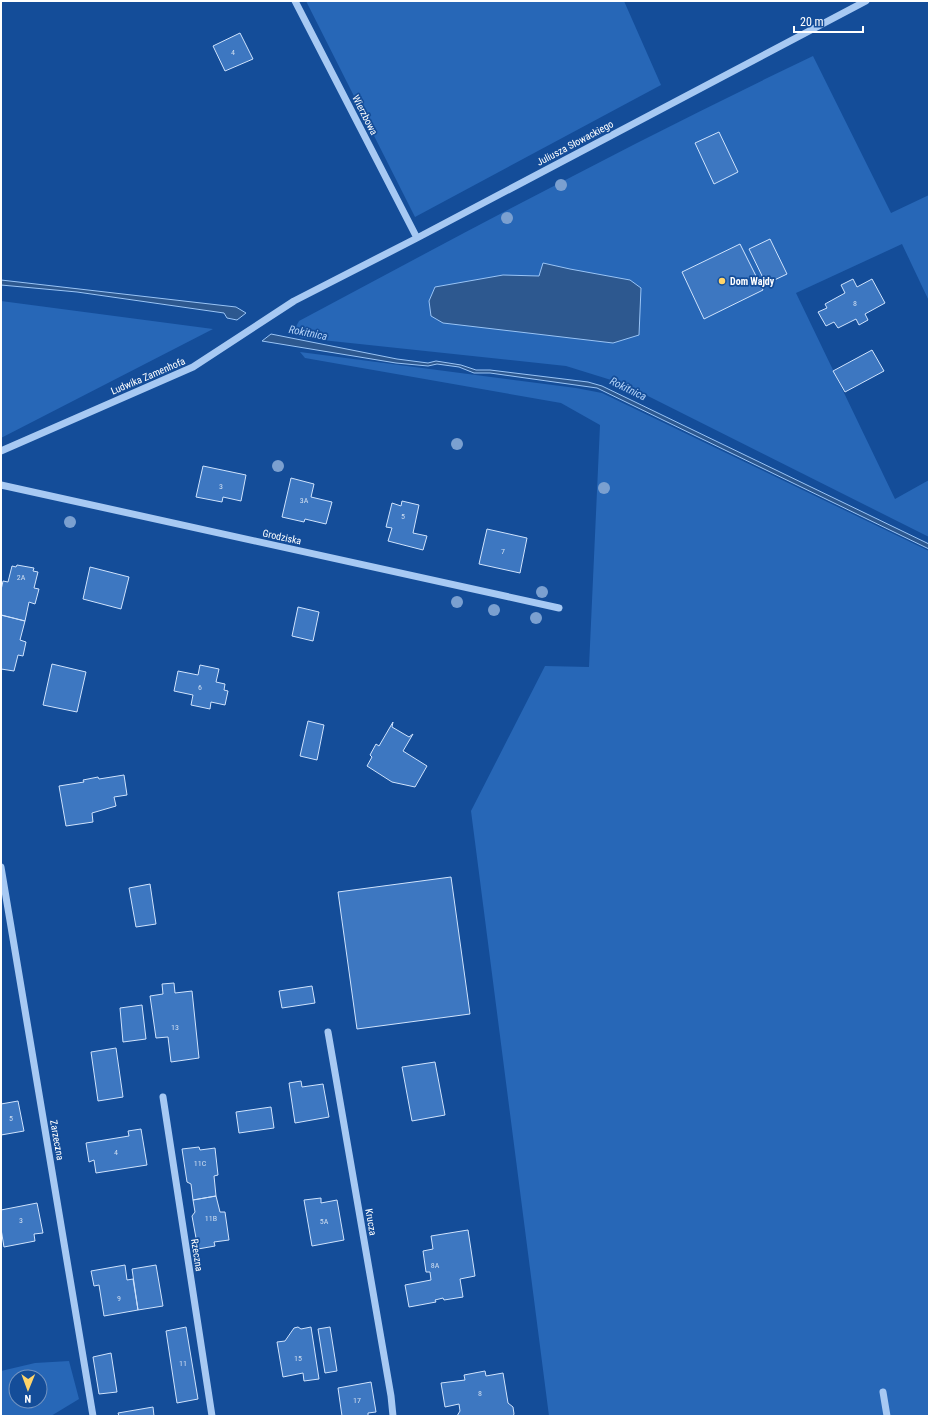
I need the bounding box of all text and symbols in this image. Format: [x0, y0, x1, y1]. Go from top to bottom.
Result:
scale bar [794, 8, 863, 34]
text: 20 m [800, 15, 824, 29]
house number: 4 [231, 48, 235, 57]
street label: Wierzbowa [350, 93, 380, 137]
street label: Juliusza Słowackiego [535, 118, 615, 168]
marker: Dom Wajdy [717, 276, 727, 286]
place label: Dom Wajdy [730, 276, 775, 287]
house number: 8 [853, 299, 857, 308]
water label: Rokitnica [288, 323, 328, 343]
street label: Ludwika Zamenhofa [109, 355, 187, 397]
water label: Rokitnica [608, 375, 648, 403]
house number: 3 [219, 482, 223, 491]
house number: 3A [300, 496, 309, 505]
house number: 5 [401, 512, 405, 521]
street label: Grodziska [262, 528, 303, 547]
house number: 7 [501, 547, 505, 556]
house number: 2A [17, 573, 26, 582]
house number: 6 [198, 683, 202, 692]
house number: 13 [171, 1023, 179, 1032]
house number: 5 [9, 1114, 13, 1123]
street label: Zarzeczna [48, 1119, 66, 1161]
house number: 4 [114, 1148, 118, 1157]
house number: 11C [194, 1159, 207, 1168]
street label: Krucza [363, 1208, 379, 1237]
house number: 11B [205, 1214, 217, 1223]
house number: 3 [19, 1216, 23, 1225]
house number: 5A [320, 1217, 329, 1226]
street label: Rzeczna [189, 1238, 205, 1272]
house number: 8A [431, 1261, 440, 1270]
house number: 9 [117, 1294, 121, 1303]
house number: 15 [294, 1354, 302, 1363]
house number: 11 [179, 1359, 187, 1368]
north arrow [8, 1369, 48, 1409]
house number: 8 [478, 1389, 482, 1398]
text: N [24, 1392, 31, 1405]
house number: 17 [353, 1396, 361, 1405]

